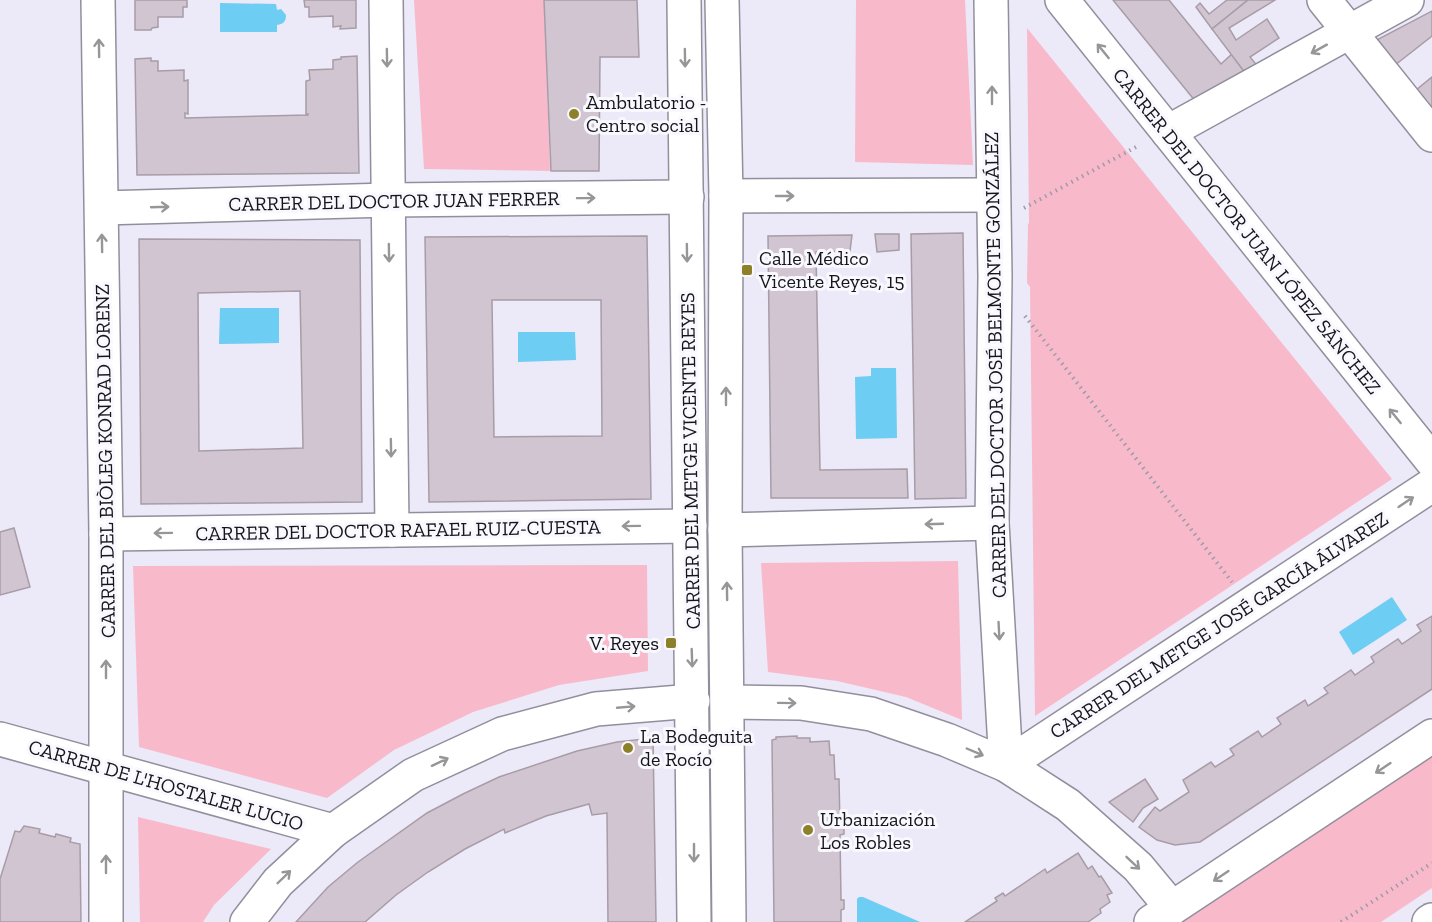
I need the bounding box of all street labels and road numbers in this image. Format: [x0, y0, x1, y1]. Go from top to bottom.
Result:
street label: CARRER DEL DOCTOR JUAN LÓPEZ SÁNCHEZ [1108, 63, 1386, 399]
street label: CARRER DEL DOCTOR JOSÉ BELMONTE GONZÁLEZ [979, 132, 1011, 598]
street label: CARRER DEL DOCTOR JUAN FERRER [228, 186, 560, 216]
street label: CARRER DEL BIÒLEG KONRAD LORENZ [90, 284, 120, 638]
street label: CARRER DEL METGE VICENTE REYES [675, 292, 705, 630]
street label: CARRER DEL METGE JOSÉ GARCÍA ÁLVAREZ [1045, 506, 1393, 744]
street label: CARRER DEL DOCTOR RAFAEL RUIZ-CUESTA [195, 514, 602, 546]
street label: CARRER DE L'HOSTALER LUCIO [26, 734, 306, 836]

